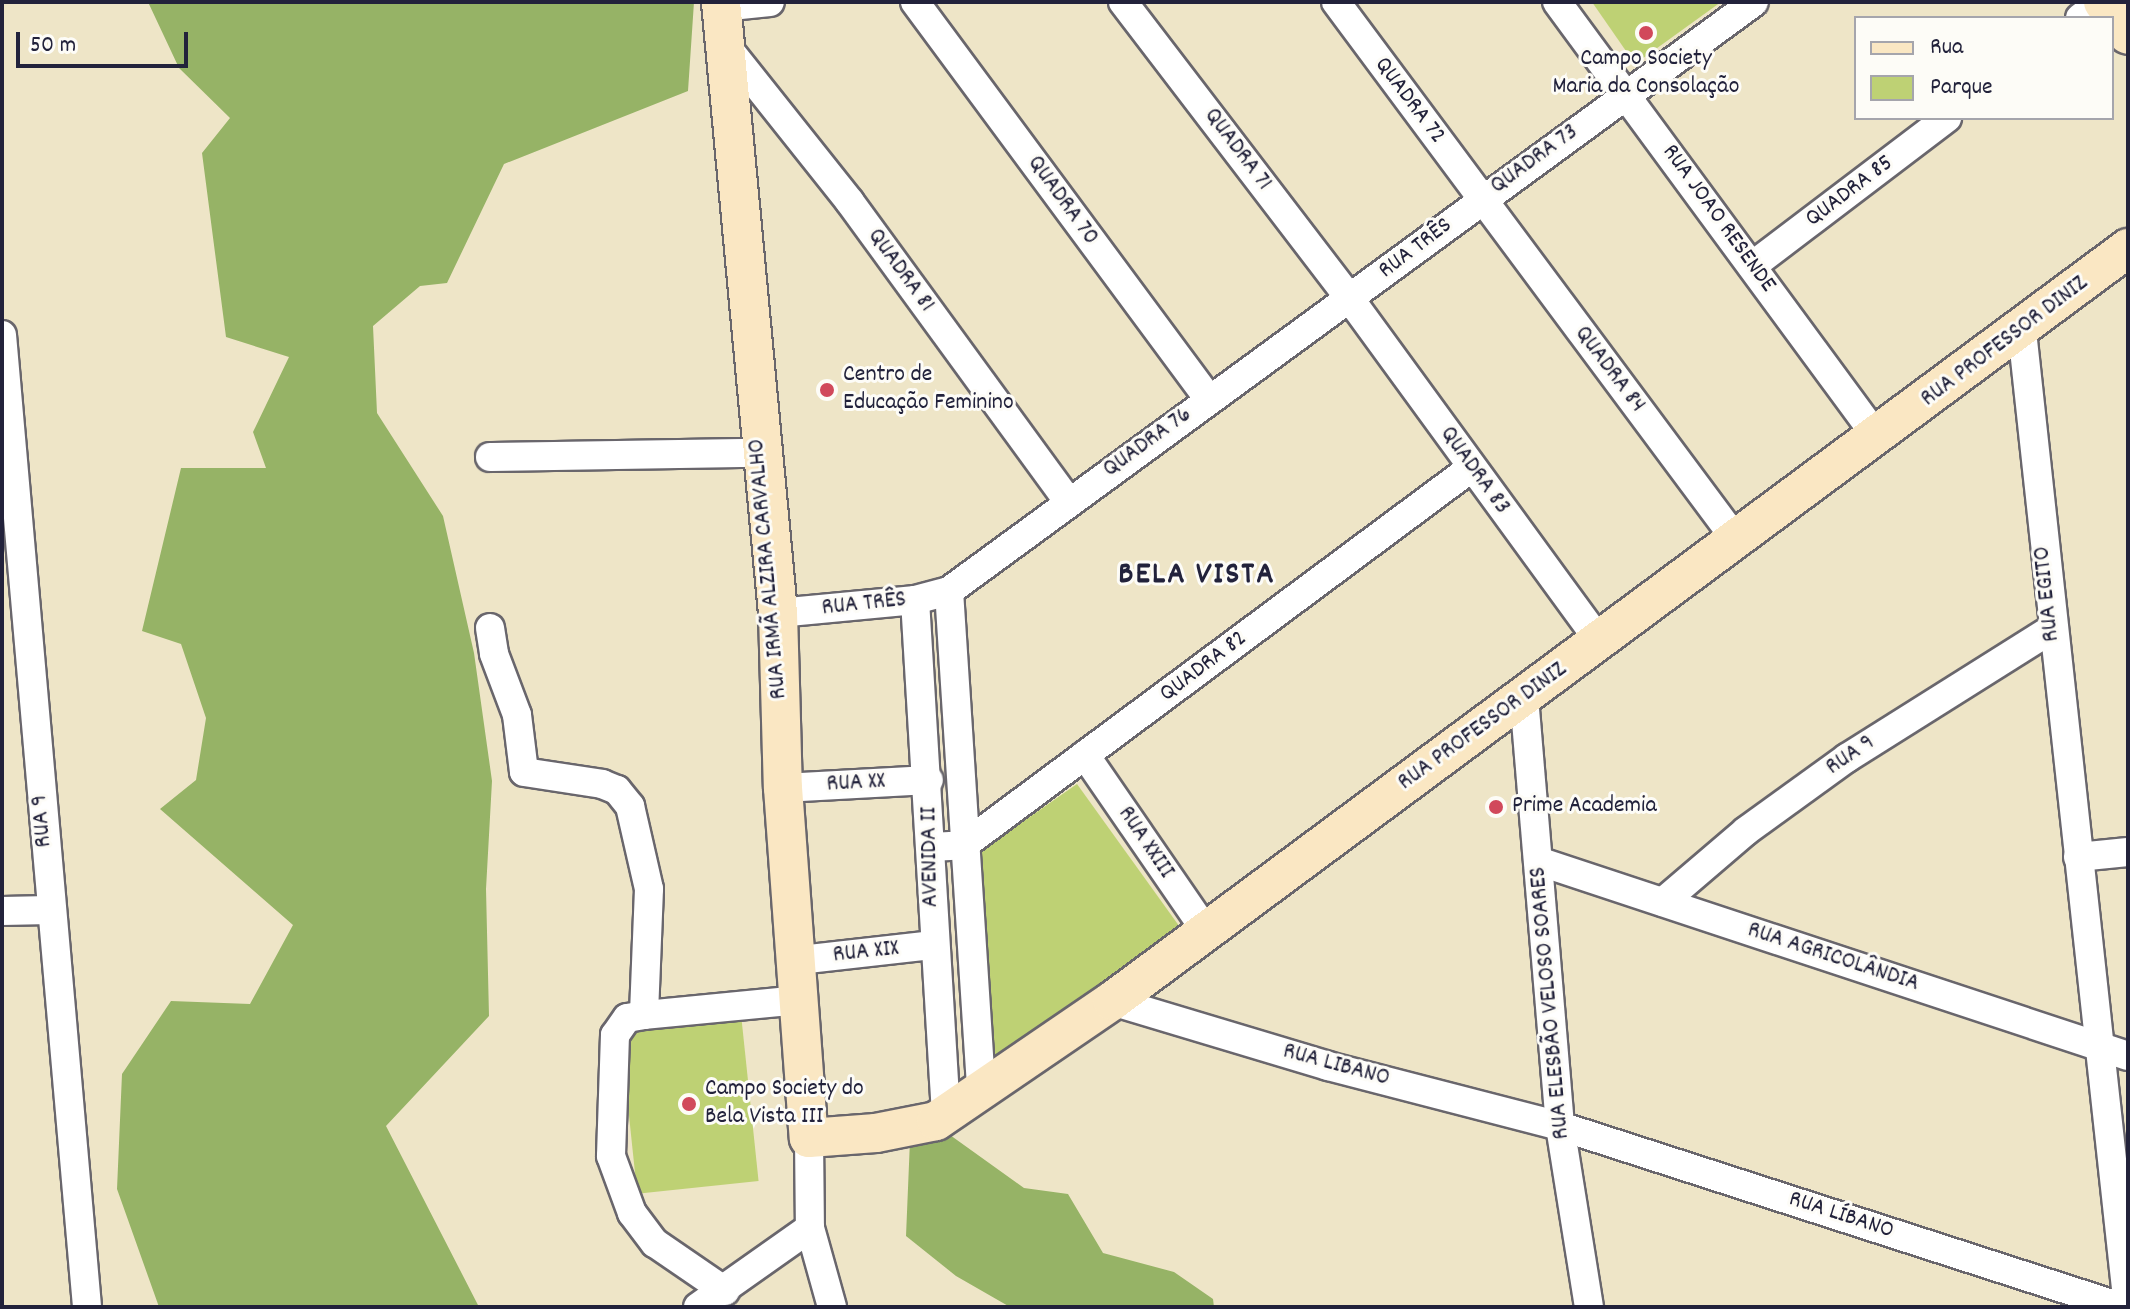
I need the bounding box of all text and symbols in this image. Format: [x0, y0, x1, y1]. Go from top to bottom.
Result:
scale bar [20, 16, 192, 66]
legend [1854, 16, 2114, 120]
marker: Campo Society Maria da Consolação [1637, 24, 1655, 42]
text: 50 m [30, 29, 76, 63]
text: Rua [1930, 31, 1963, 65]
place label: Campo Society Maria da Consolação [1552, 46, 1740, 102]
street label: QUADRA 72 [1367, 52, 1451, 150]
text: Parque [1930, 71, 1993, 105]
street label: QUADRA 71 [1197, 103, 1277, 197]
street label: QUADRA 73 [1486, 119, 1584, 201]
street label: RUA JOAO RESENDE [1655, 139, 1781, 299]
street label: QUADRA 85 [1801, 150, 1899, 234]
street label: QUADRA 70 [1020, 151, 1104, 251]
street label: RUA TRÊS [1374, 212, 1458, 286]
street label: QUADRA 81 [860, 224, 940, 318]
street label: RUA PROFESSOR DINIZ [1916, 270, 2094, 414]
street label: QUADRA 84 [1567, 321, 1651, 419]
place label: Centro de Educação Feminino [843, 362, 1014, 418]
marker: Centro de Educação Feminino [818, 381, 836, 399]
street label: QUADRA 76 [1098, 401, 1198, 485]
street label: QUADRA 83 [1432, 421, 1516, 521]
street label: RUA IRMÃ ALZIRA CARVALHO [743, 438, 795, 700]
street label: RUA EGITO [2029, 545, 2067, 643]
district label: BELA VISTA [1118, 557, 1276, 595]
street label: RUA TRÊS [820, 586, 908, 624]
street label: QUADRA 82 [1155, 625, 1253, 709]
street label: RUA PROFESSOR DINIZ [1393, 656, 1573, 798]
street label: RUA 9 [1821, 729, 1881, 783]
street label: RUA XX [826, 768, 886, 800]
street label: RUA 9 [26, 793, 60, 849]
place label: Prime Academia [1512, 793, 1657, 821]
marker: Prime Academia [1487, 798, 1505, 816]
street label: RUA XXIII [1110, 801, 1180, 885]
street label: AVENIDA II [916, 806, 946, 908]
street label: RUA ELESBÃO VELOSO SOARES [1525, 865, 1577, 1141]
street label: RUA AGRICOLÂNDIA [1744, 917, 1922, 999]
street label: RUA XIX [832, 935, 900, 971]
street label: RUA LIBANO [1280, 1038, 1392, 1094]
place label: Campo Society do Bela Vista III [705, 1076, 864, 1132]
marker: Campo Society do Bela Vista III [680, 1095, 698, 1113]
street label: RUA LÍBANO [1785, 1186, 1897, 1246]

